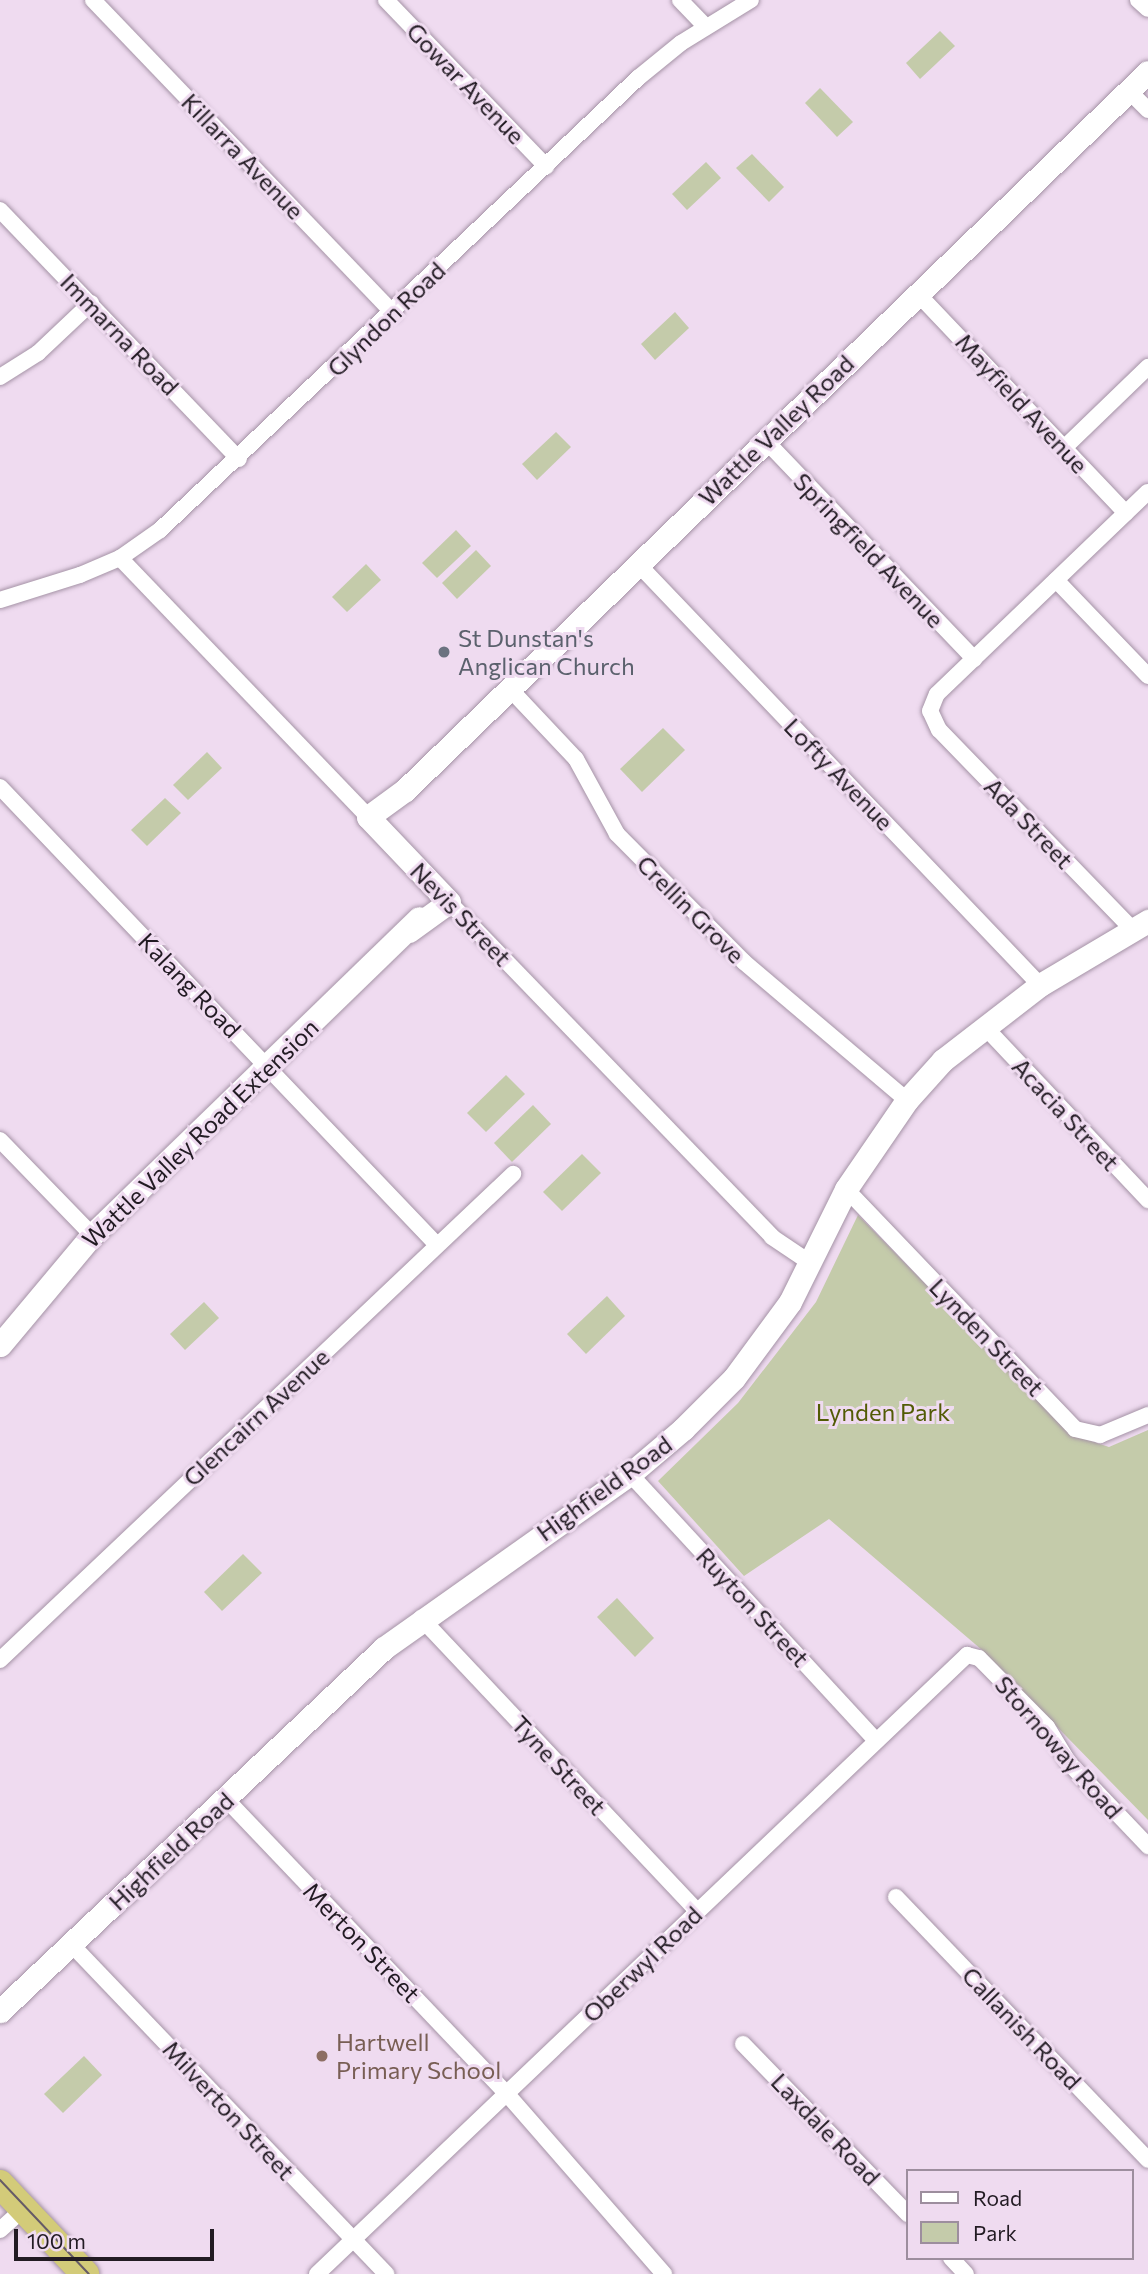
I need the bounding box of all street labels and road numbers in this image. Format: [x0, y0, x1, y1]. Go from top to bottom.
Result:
street label: Gowar Avenue [401, 16, 531, 150]
street label: Killarra Avenue [176, 87, 310, 225]
street label: Glyndon Road [321, 256, 451, 382]
street label: Immarna Road [55, 267, 185, 401]
street label: Mayfield Avenue [950, 327, 1094, 479]
street label: Wattle Valley Road [693, 349, 859, 511]
street label: Springfield Avenue [788, 467, 950, 633]
street label: Lofty Avenue [779, 712, 899, 836]
street label: Ada Street [979, 772, 1079, 874]
street label: Crellin Grove [631, 849, 751, 969]
street label: Nevis Street [405, 856, 517, 972]
street label: Kalang Road [133, 927, 247, 1043]
street label: Wattle Valley Road Extension [76, 1013, 324, 1253]
street label: Acacia Street [1007, 1052, 1125, 1176]
street label: Lynden Street [924, 1272, 1050, 1402]
street label: Glencairn Avenue [177, 1342, 335, 1492]
street label: Highfield Road [531, 1429, 677, 1547]
street label: Ruyton Street [691, 1542, 815, 1672]
street label: Stornoway Road [989, 1670, 1129, 1824]
street label: Tyne Street [506, 1709, 612, 1821]
street label: Highfield Road [103, 1786, 239, 1916]
street label: Merton Street [298, 1876, 426, 2008]
street label: Oberwyl Road [576, 1900, 708, 2028]
street label: Callanish Road [956, 1961, 1088, 2095]
street label: Milverton Street [157, 2035, 301, 2185]
street label: Laxdale Road [765, 2067, 887, 2191]

